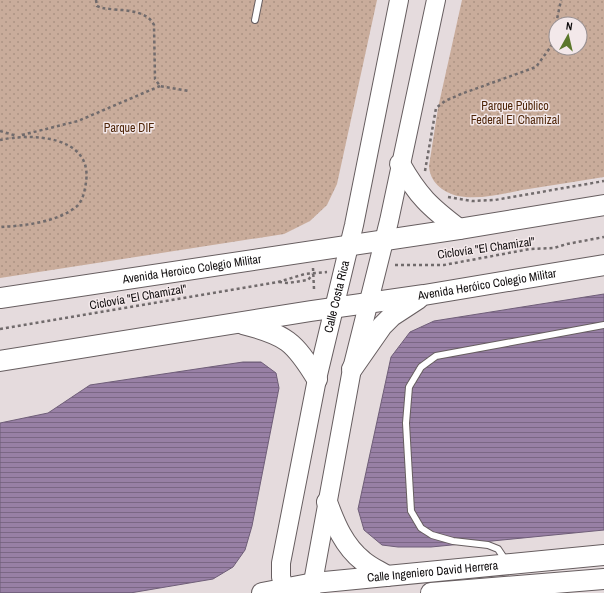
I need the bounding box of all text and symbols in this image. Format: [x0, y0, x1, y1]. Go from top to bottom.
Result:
north arrow [548, 16, 588, 56]
text: N [565, 19, 574, 33]
park label: Parque Público Federal El Chamizal [471, 98, 559, 128]
park label: Parque DIF [104, 120, 154, 136]
street label: Ciclovía "El Chamizal" [436, 233, 536, 263]
street label: Avenida Heroico Colegio Militar [120, 251, 263, 288]
street label: Calle Costa Rica [320, 258, 353, 334]
street label: Avenida Heróico Colegio Militar [416, 265, 558, 304]
street label: Ciclovía "El Chamizal" [88, 280, 188, 313]
street label: Calle Ingeniero David Herrera [366, 557, 499, 586]

